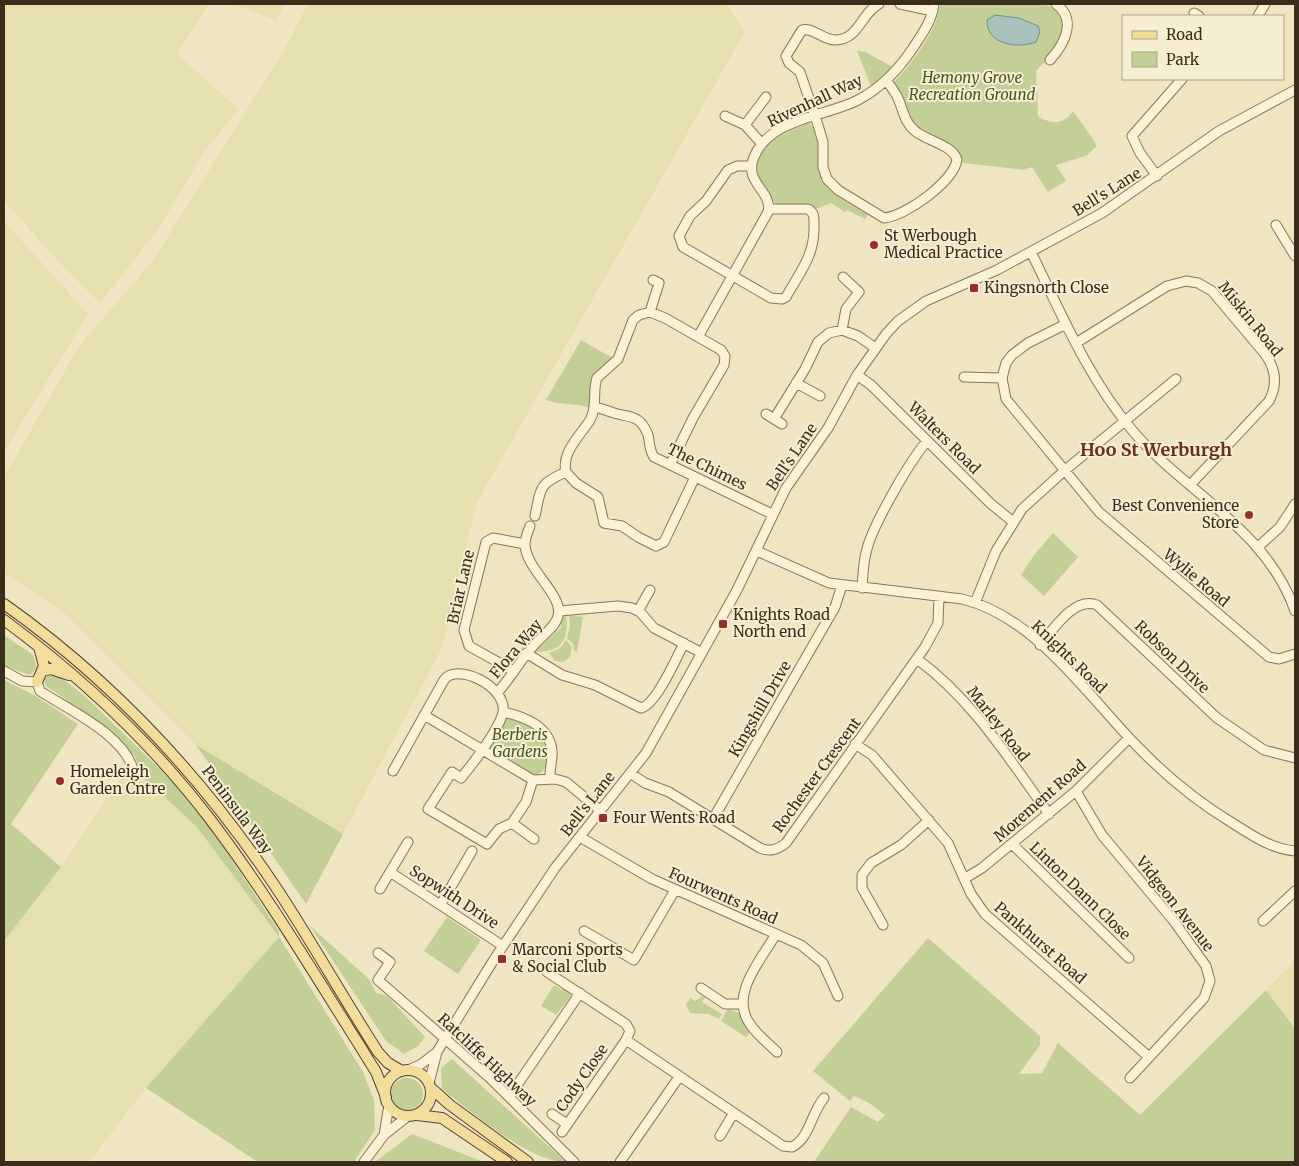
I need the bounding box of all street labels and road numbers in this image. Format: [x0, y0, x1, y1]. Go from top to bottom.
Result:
street label: Rivenhall Way [764, 70, 866, 131]
street label: Bell's Lane [1069, 163, 1145, 220]
street label: Miskin Road [1214, 277, 1286, 360]
street label: Walters Road [904, 397, 984, 478]
street label: Bell's Lane [762, 419, 821, 494]
street label: The Chimes [664, 439, 750, 494]
street label: Wylie Road [1159, 544, 1233, 611]
street label: Briar Lane [443, 548, 478, 626]
street label: Flora Way [485, 615, 546, 682]
street label: Knights Road [1028, 616, 1111, 697]
street label: Robson Drive [1131, 616, 1214, 697]
street label: Kingshill Drive [724, 657, 795, 760]
street label: Marley Road [963, 682, 1034, 765]
street label: Rochester Crescent [768, 713, 865, 836]
street label: Morement Road [990, 755, 1090, 846]
street label: Peninsula Way [198, 762, 277, 858]
street label: Bell's Lane [556, 767, 619, 840]
street label: Linton Dann Close [1026, 838, 1135, 944]
street label: Vidgeon Avenue [1132, 852, 1219, 955]
street label: Sopwith Drive [406, 861, 503, 933]
street label: Fourwents Road [666, 863, 781, 928]
street label: Pankhurst Road [991, 898, 1090, 988]
street label: Ratcliffe Highway [434, 1009, 541, 1110]
street label: Cody Close [551, 1040, 612, 1115]

